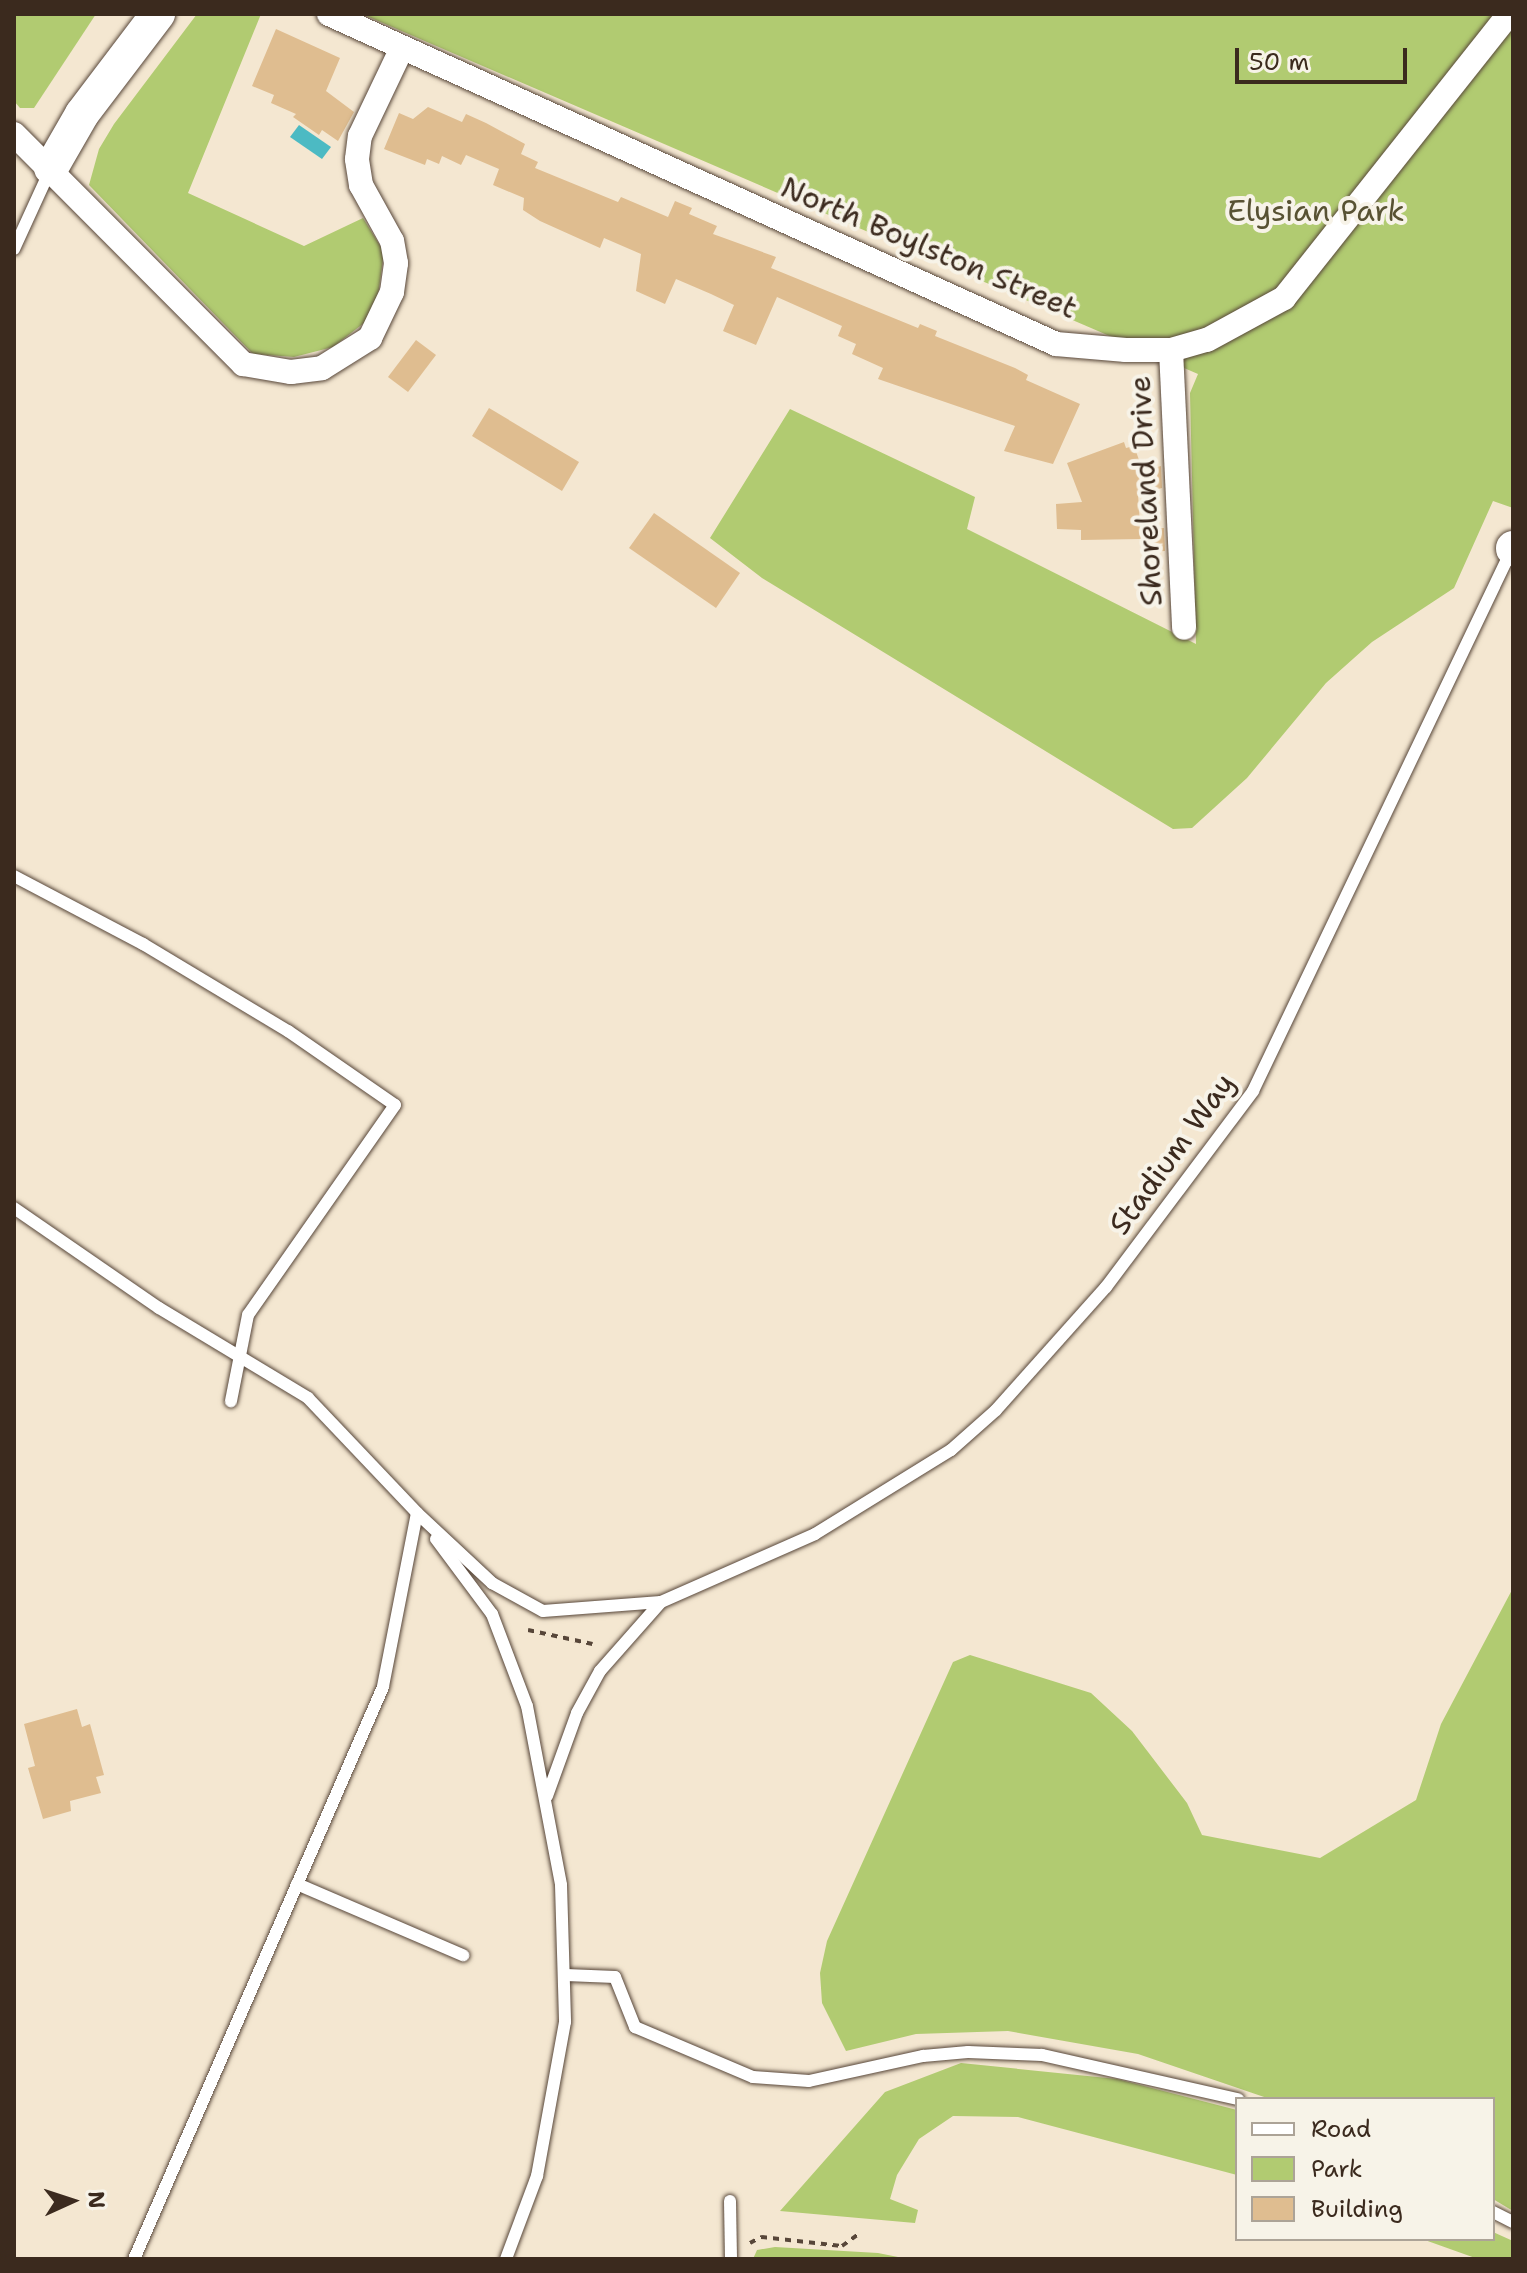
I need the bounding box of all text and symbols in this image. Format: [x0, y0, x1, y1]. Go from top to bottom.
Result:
scale bar [1239, 32, 1411, 82]
text: 50 m [1249, 46, 1309, 78]
street label: North Boylston Street [775, 169, 1083, 327]
park label: Elysian Park [1227, 193, 1405, 229]
street label: Shoreland Drive [1122, 375, 1170, 607]
street label: Stadium Way [1101, 1066, 1243, 1242]
legend [1235, 2097, 1495, 2241]
text: Road [1311, 2113, 1371, 2145]
text: Park [1311, 2153, 1363, 2185]
north arrow [32, 2161, 112, 2241]
text: N [82, 2190, 111, 2209]
text: Building [1311, 2193, 1403, 2225]

